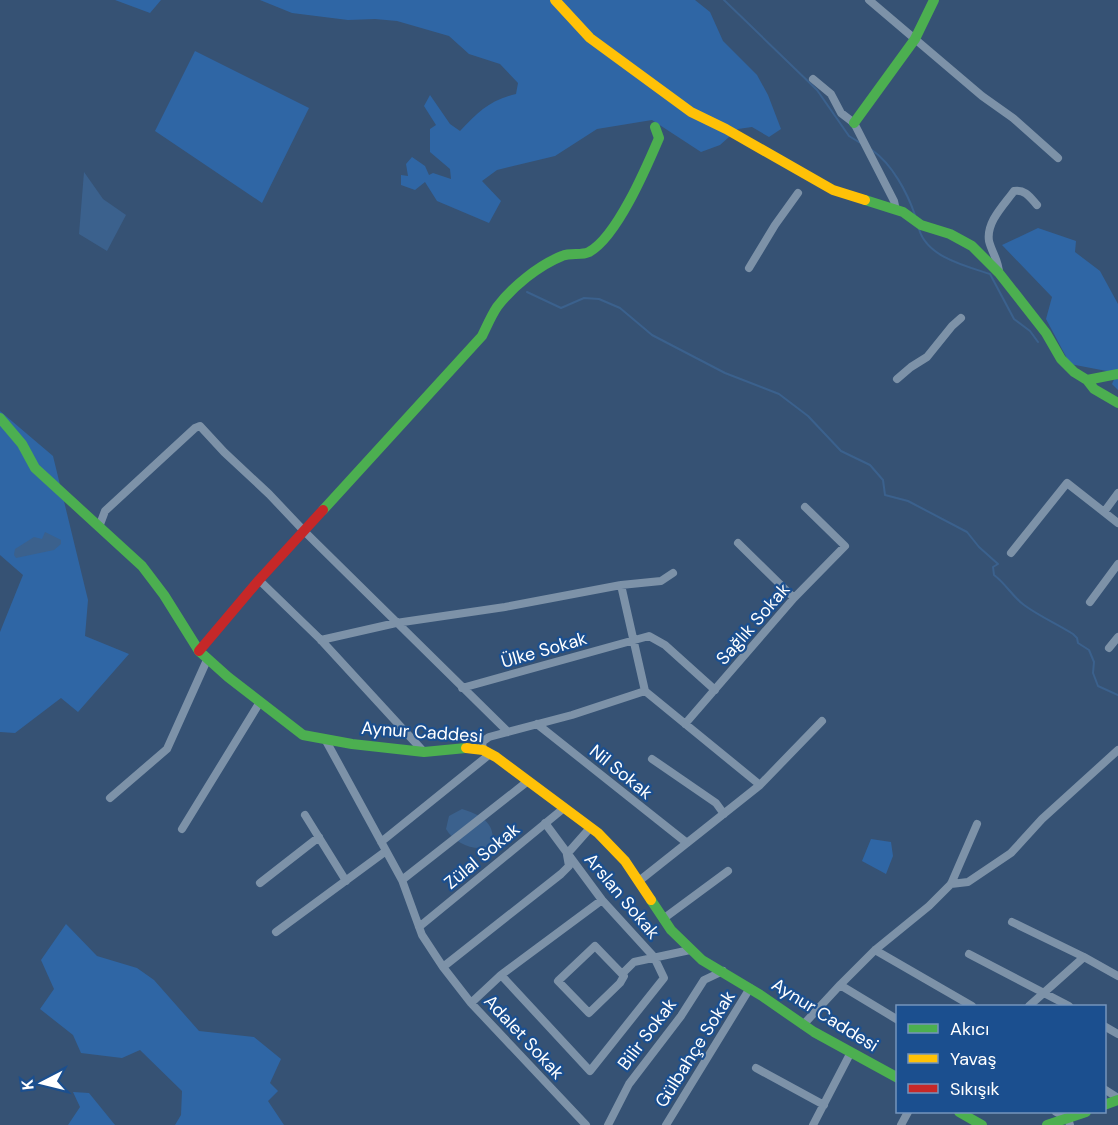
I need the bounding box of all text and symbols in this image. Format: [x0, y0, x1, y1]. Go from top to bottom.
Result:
street label: Sağlık Sokak [711, 578, 795, 670]
street label: Ülke Sokak [498, 626, 590, 674]
street label: Aynur Caddesi [360, 716, 484, 748]
street label: Nil Sokak [584, 739, 658, 805]
street label: Zülal Sokak [439, 817, 525, 895]
street label: Arslan Sokak [579, 848, 665, 944]
street label: Aynur Caddesi [767, 973, 883, 1057]
street label: Gülbahçe Sokak [649, 986, 741, 1112]
street label: Adalet Sokak [479, 990, 569, 1084]
street label: Bilir Sokak [612, 993, 682, 1075]
legend [896, 1005, 1106, 1113]
text: Akıcı [950, 1017, 989, 1041]
text: Yavaş [950, 1047, 996, 1071]
north arrow [12, 1053, 72, 1113]
text: Sıkışık [950, 1077, 1000, 1101]
text: K [16, 1078, 39, 1091]

